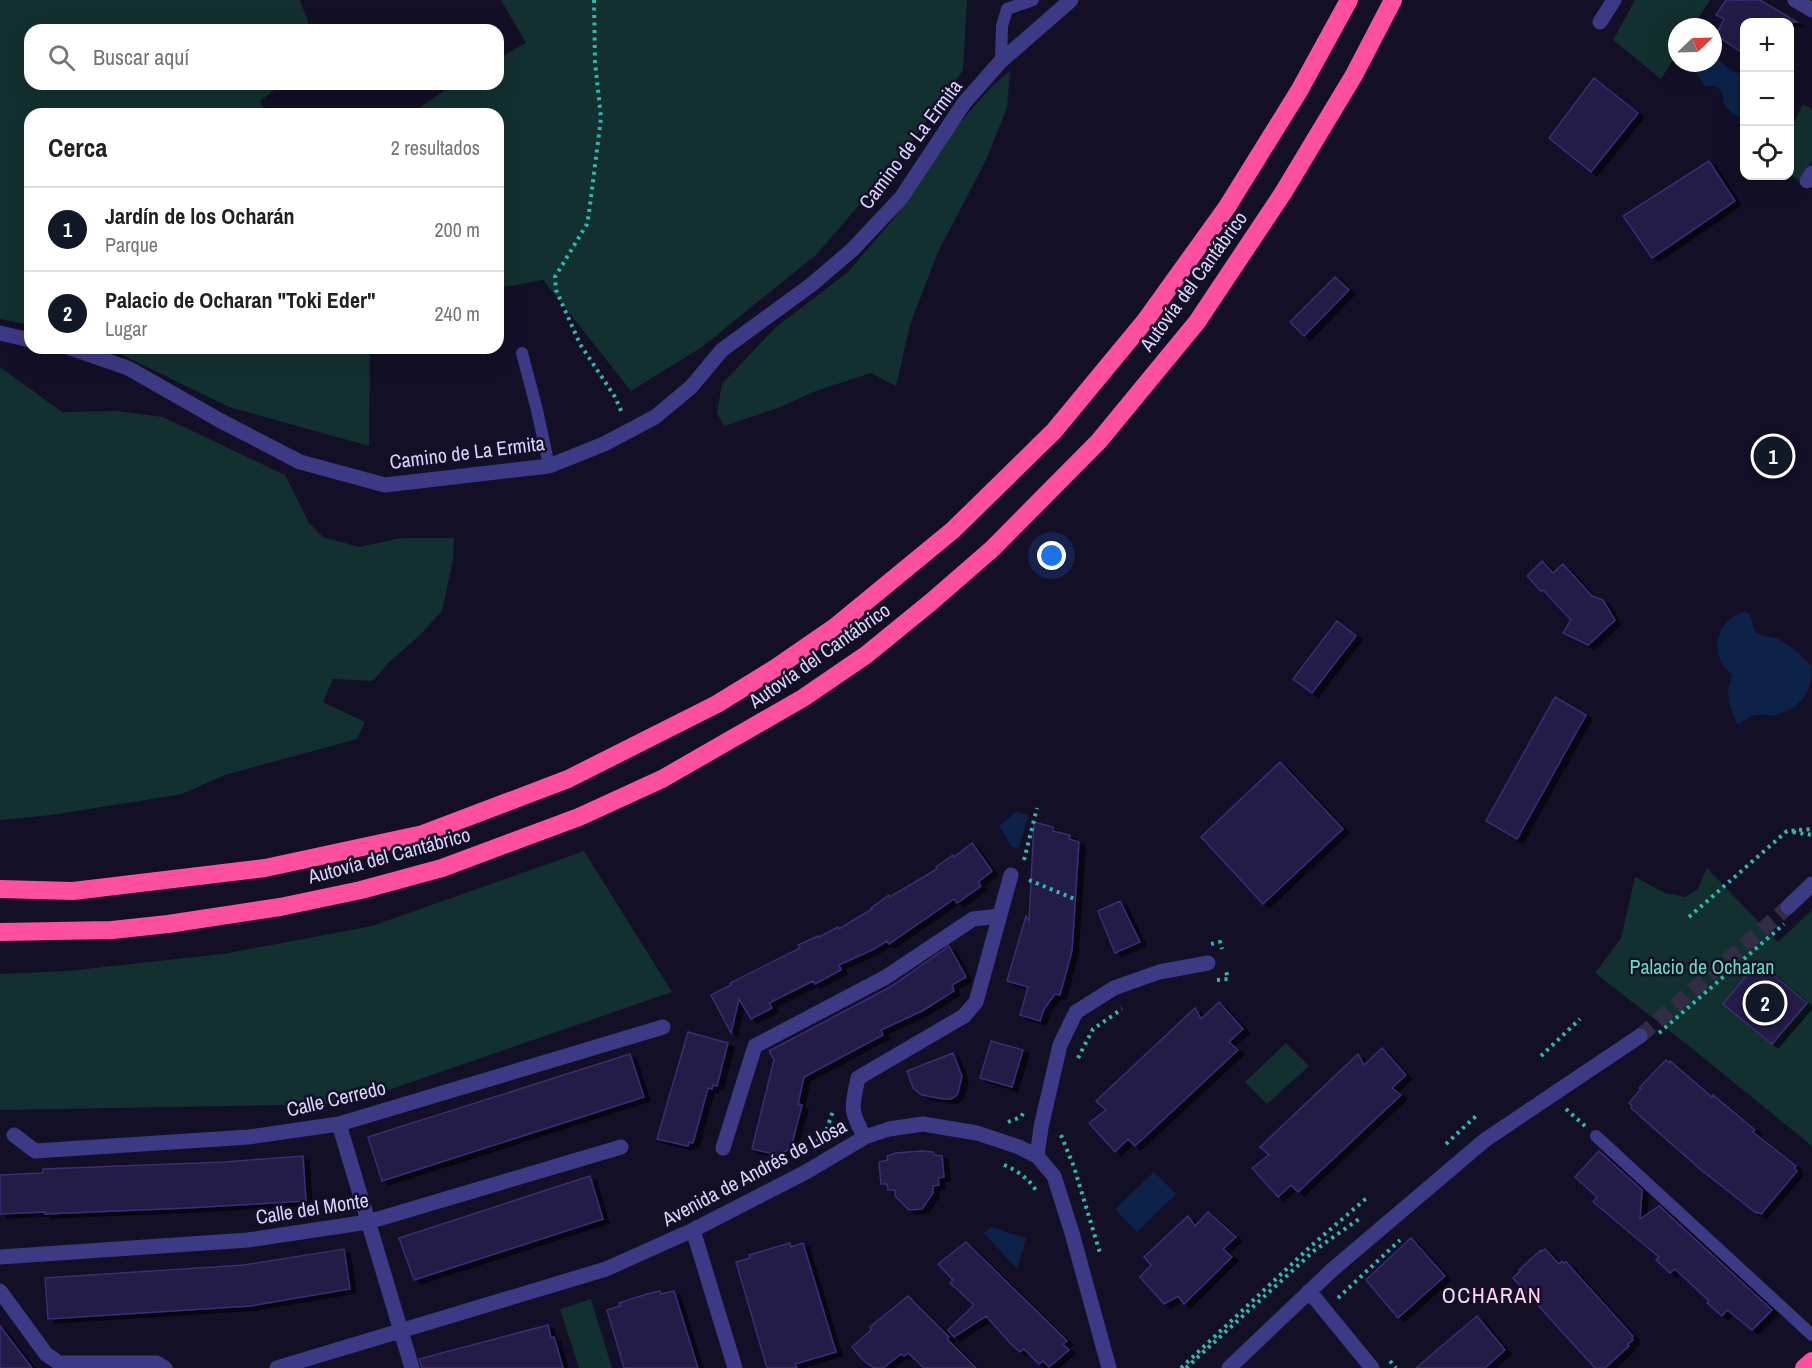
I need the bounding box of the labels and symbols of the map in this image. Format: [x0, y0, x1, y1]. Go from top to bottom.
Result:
north arrow [1668, 18, 1722, 72]
street label: Camino de La Ermita [852, 74, 968, 214]
street label: Autovía del Cantábrico [1132, 206, 1253, 357]
street label: Camino de La Ermita [388, 429, 546, 475]
pin: 1 [1754, 434, 1792, 478]
your location [1037, 541, 1066, 570]
street label: Autovía del Cantábrico [742, 596, 895, 714]
street label: Autovía del Cantábrico [304, 820, 473, 890]
park label: Palacio de Ocharan [1630, 953, 1774, 980]
pin: 2 [1746, 980, 1784, 1026]
street label: Calle Cerredo [284, 1073, 388, 1123]
street label: Avenida de Andrés de Llosa [656, 1112, 851, 1232]
street label: Calle del Monte [254, 1186, 370, 1230]
district label: OCHARAN [1442, 1280, 1542, 1310]

